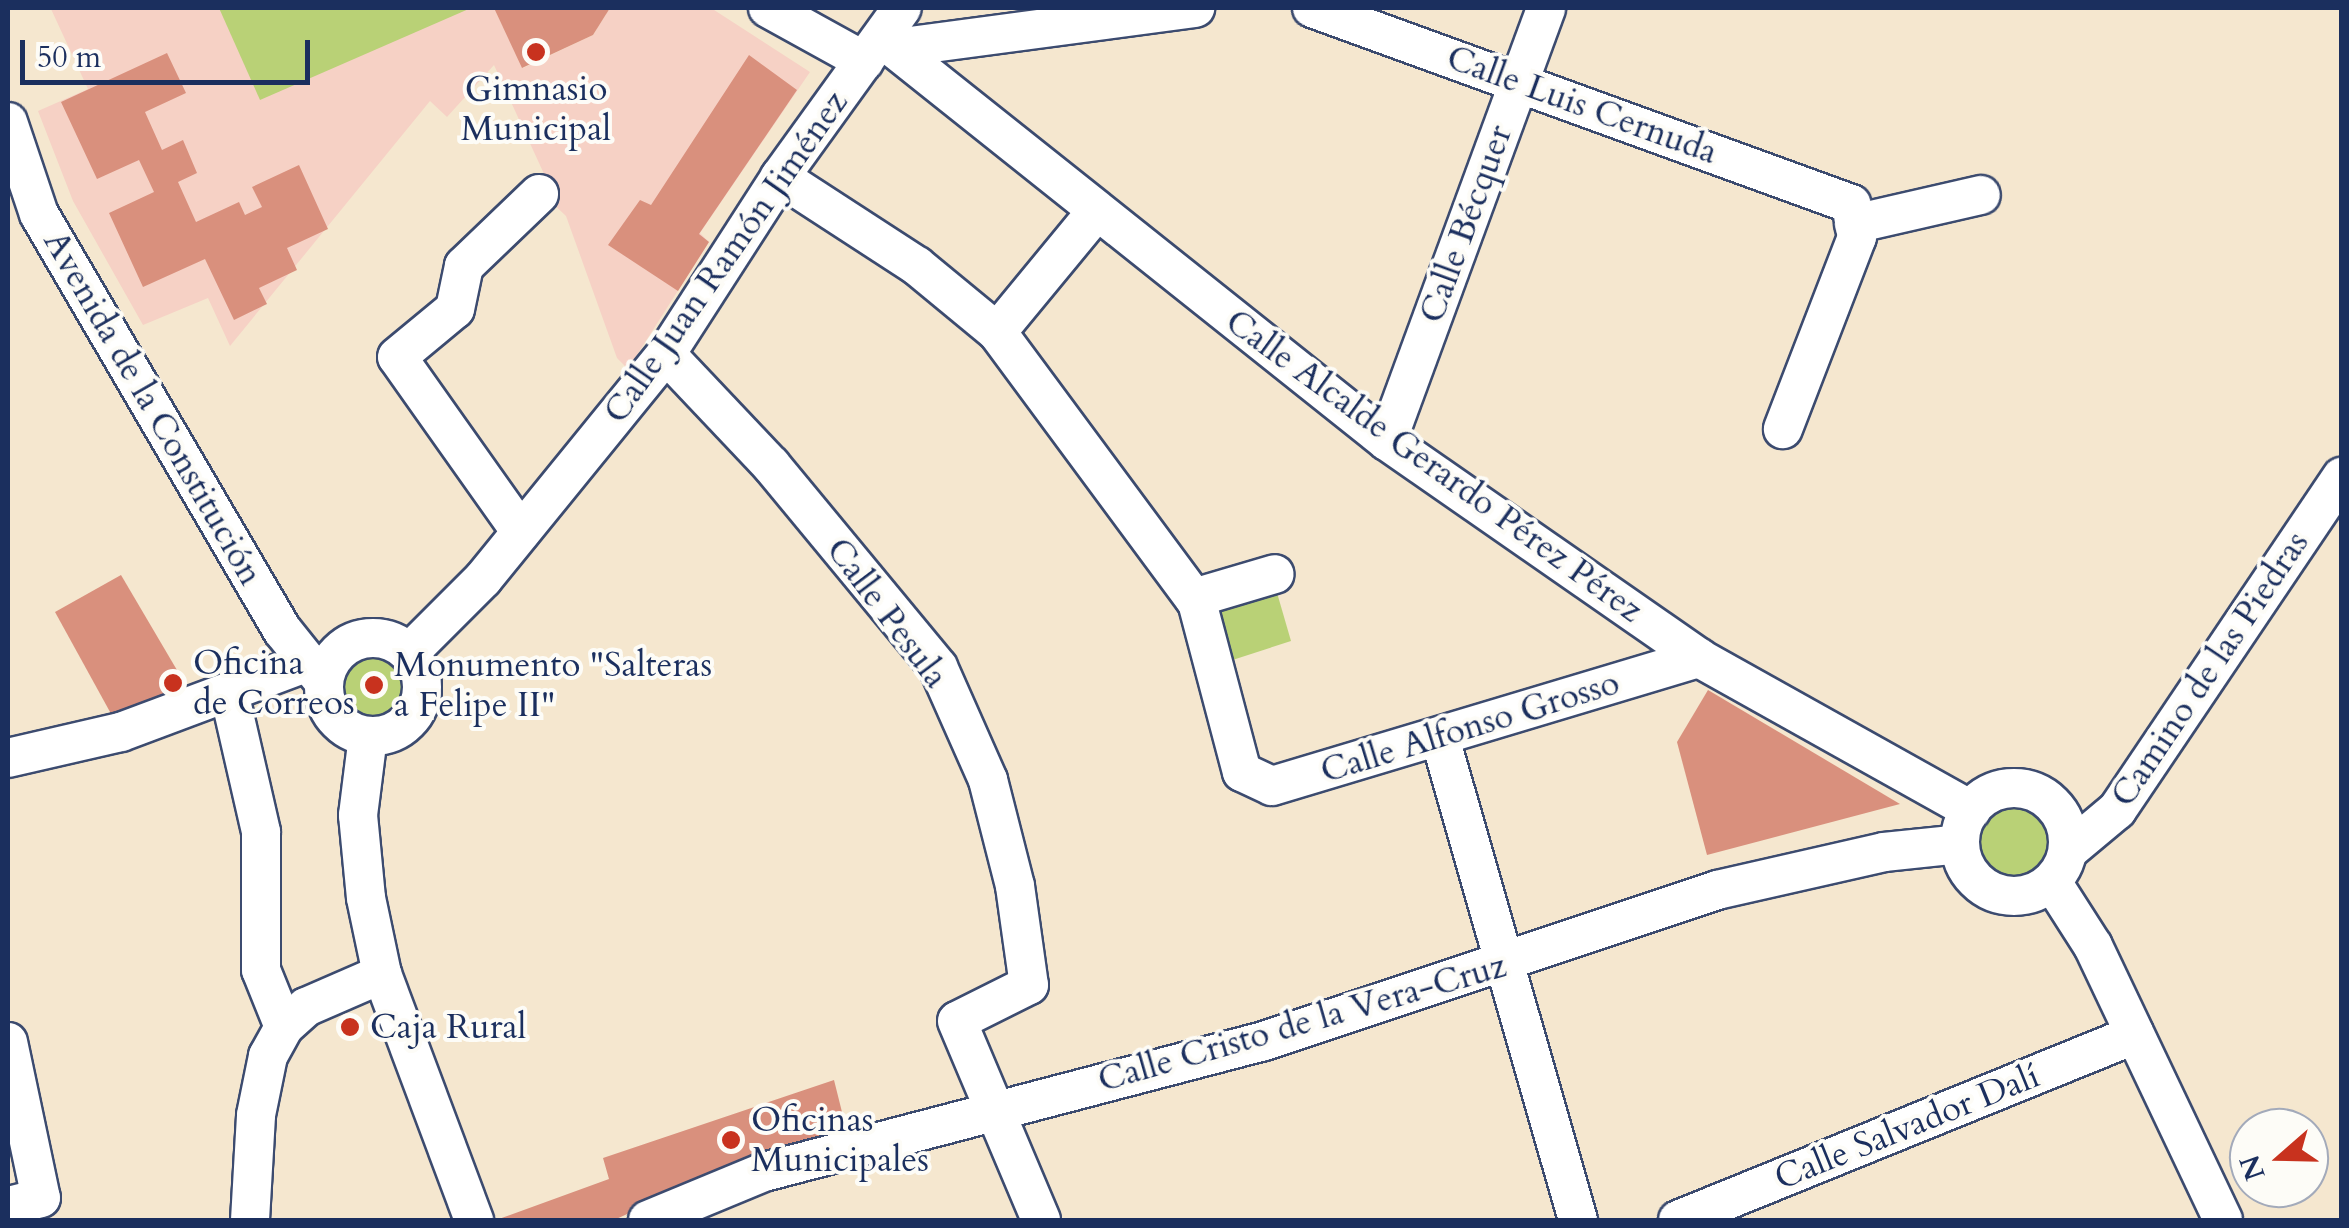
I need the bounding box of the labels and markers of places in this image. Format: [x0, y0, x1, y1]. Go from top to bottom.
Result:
marker: Gimnasio Municipal [525, 41, 547, 63]
place label: Gimnasio Municipal [461, 68, 611, 150]
place label: Oficina de Correos [193, 642, 355, 724]
place label: Monumento "Salteras a Felipe II" [394, 644, 712, 726]
marker: Oficina de Correos [162, 672, 184, 694]
marker: Monumento "Salteras a Felipe II" [363, 674, 385, 696]
place label: Caja Rural [370, 1006, 527, 1048]
marker: Caja Rural [339, 1016, 361, 1038]
place label: Oficinas Municipales [751, 1099, 929, 1181]
marker: Oficinas Municipales [720, 1129, 742, 1151]

